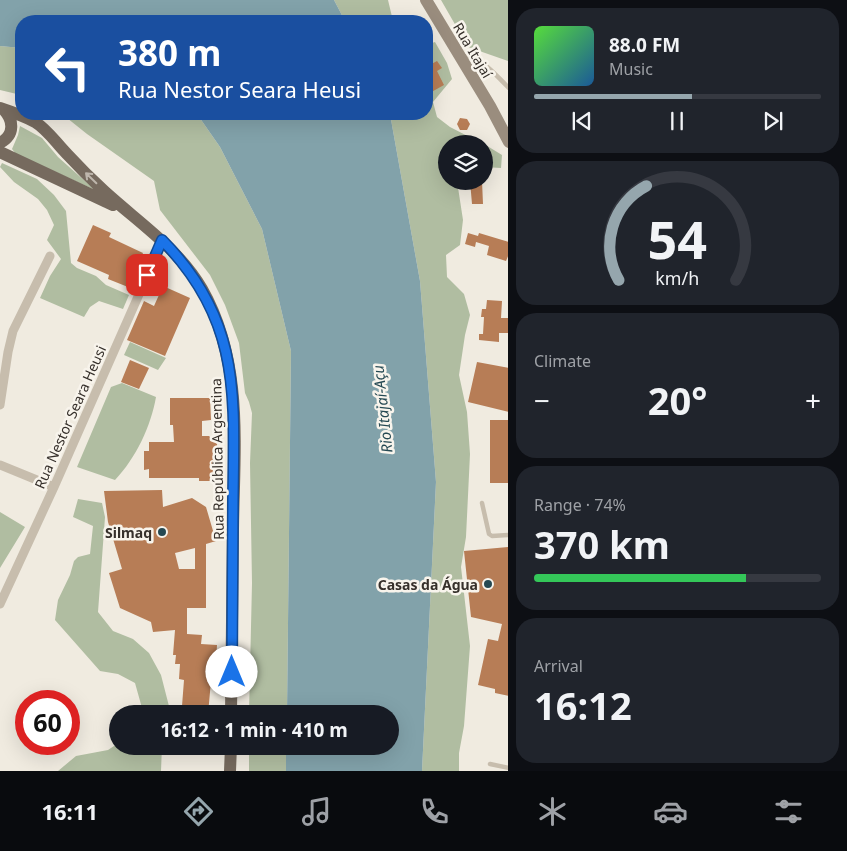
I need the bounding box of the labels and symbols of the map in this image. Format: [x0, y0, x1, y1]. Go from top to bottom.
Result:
street label: Rua Itajaí [449, 19, 497, 82]
one-way arrow [85, 172, 97, 184]
pin [126, 254, 168, 296]
street label: Rua Nestor Seara Heusi [30, 342, 110, 492]
water label: Rio Itajaí-Açu [367, 364, 397, 454]
street label: Rua República Argentina [206, 378, 228, 540]
place label: Silmaq [105, 523, 152, 542]
marker: Silmaq [156, 526, 168, 538]
place label: Casas da Água [378, 575, 478, 594]
marker: Casas da Água [482, 578, 494, 590]
position arrow [205, 645, 257, 697]
speed limit sign: 60 [15, 690, 80, 755]

